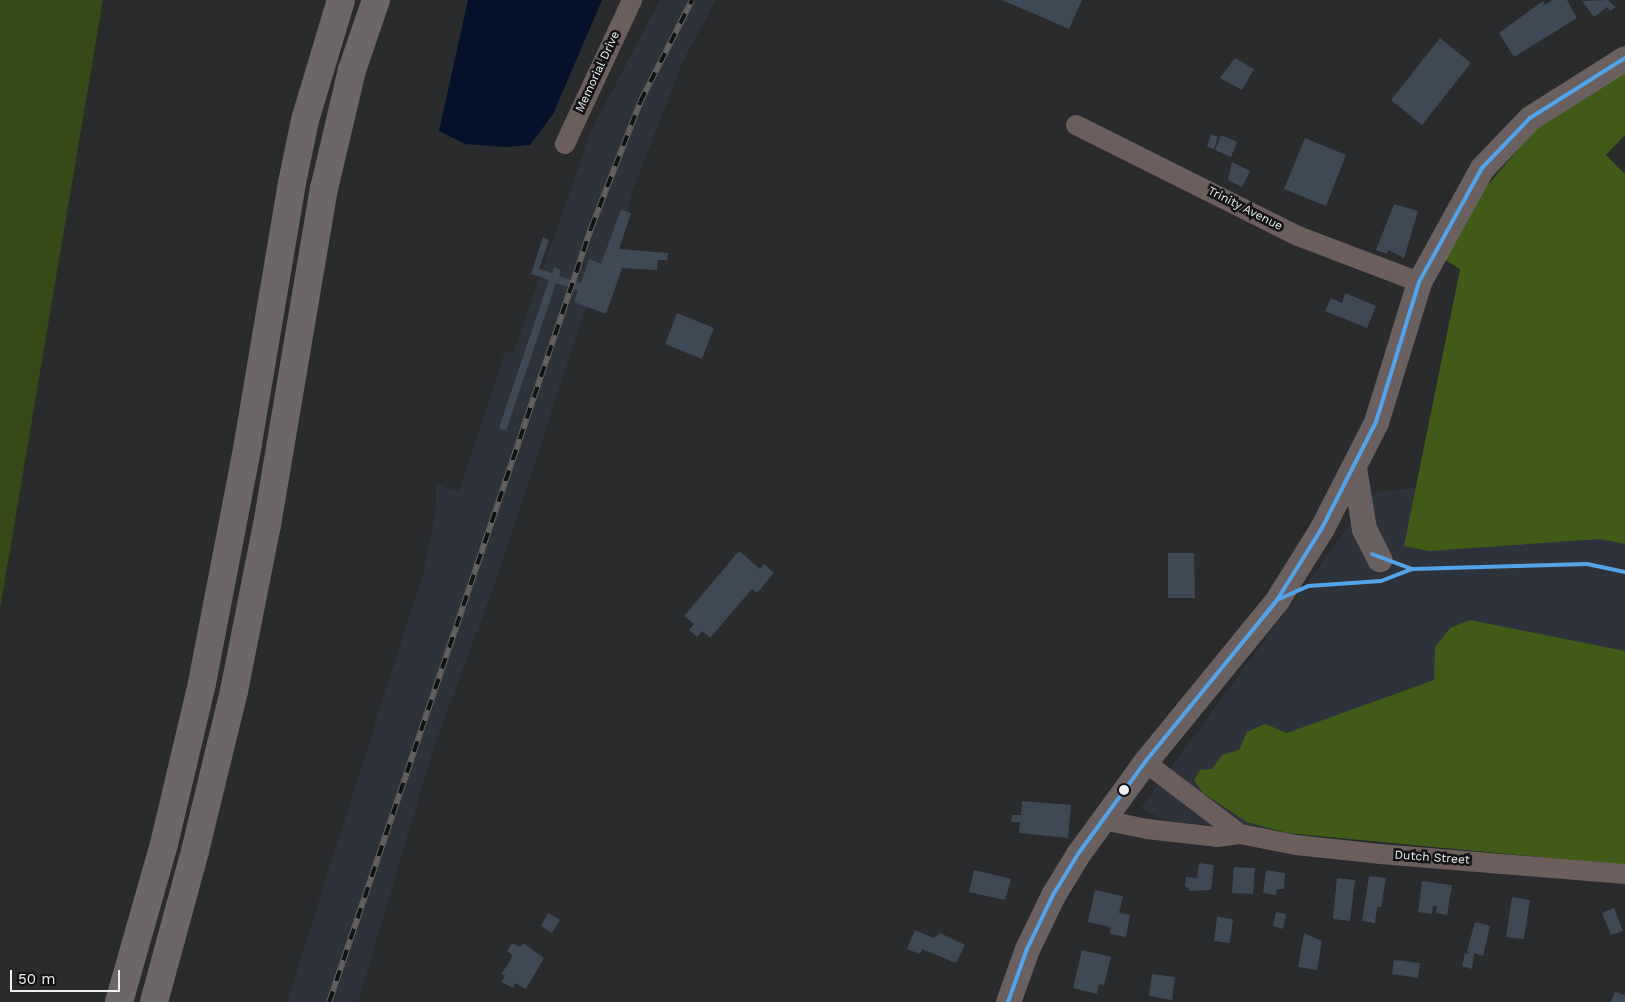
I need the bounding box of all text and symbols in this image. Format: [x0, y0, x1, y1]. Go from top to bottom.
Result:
street label: Memorial Drive [573, 29, 623, 115]
street label: Trinity Avenue [1205, 184, 1285, 234]
unlabelled marker [1119, 785, 1129, 795]
street label: Dutch Street [1394, 848, 1470, 868]
scale bar [12, 960, 122, 992]
text: 50 m [18, 970, 55, 988]

